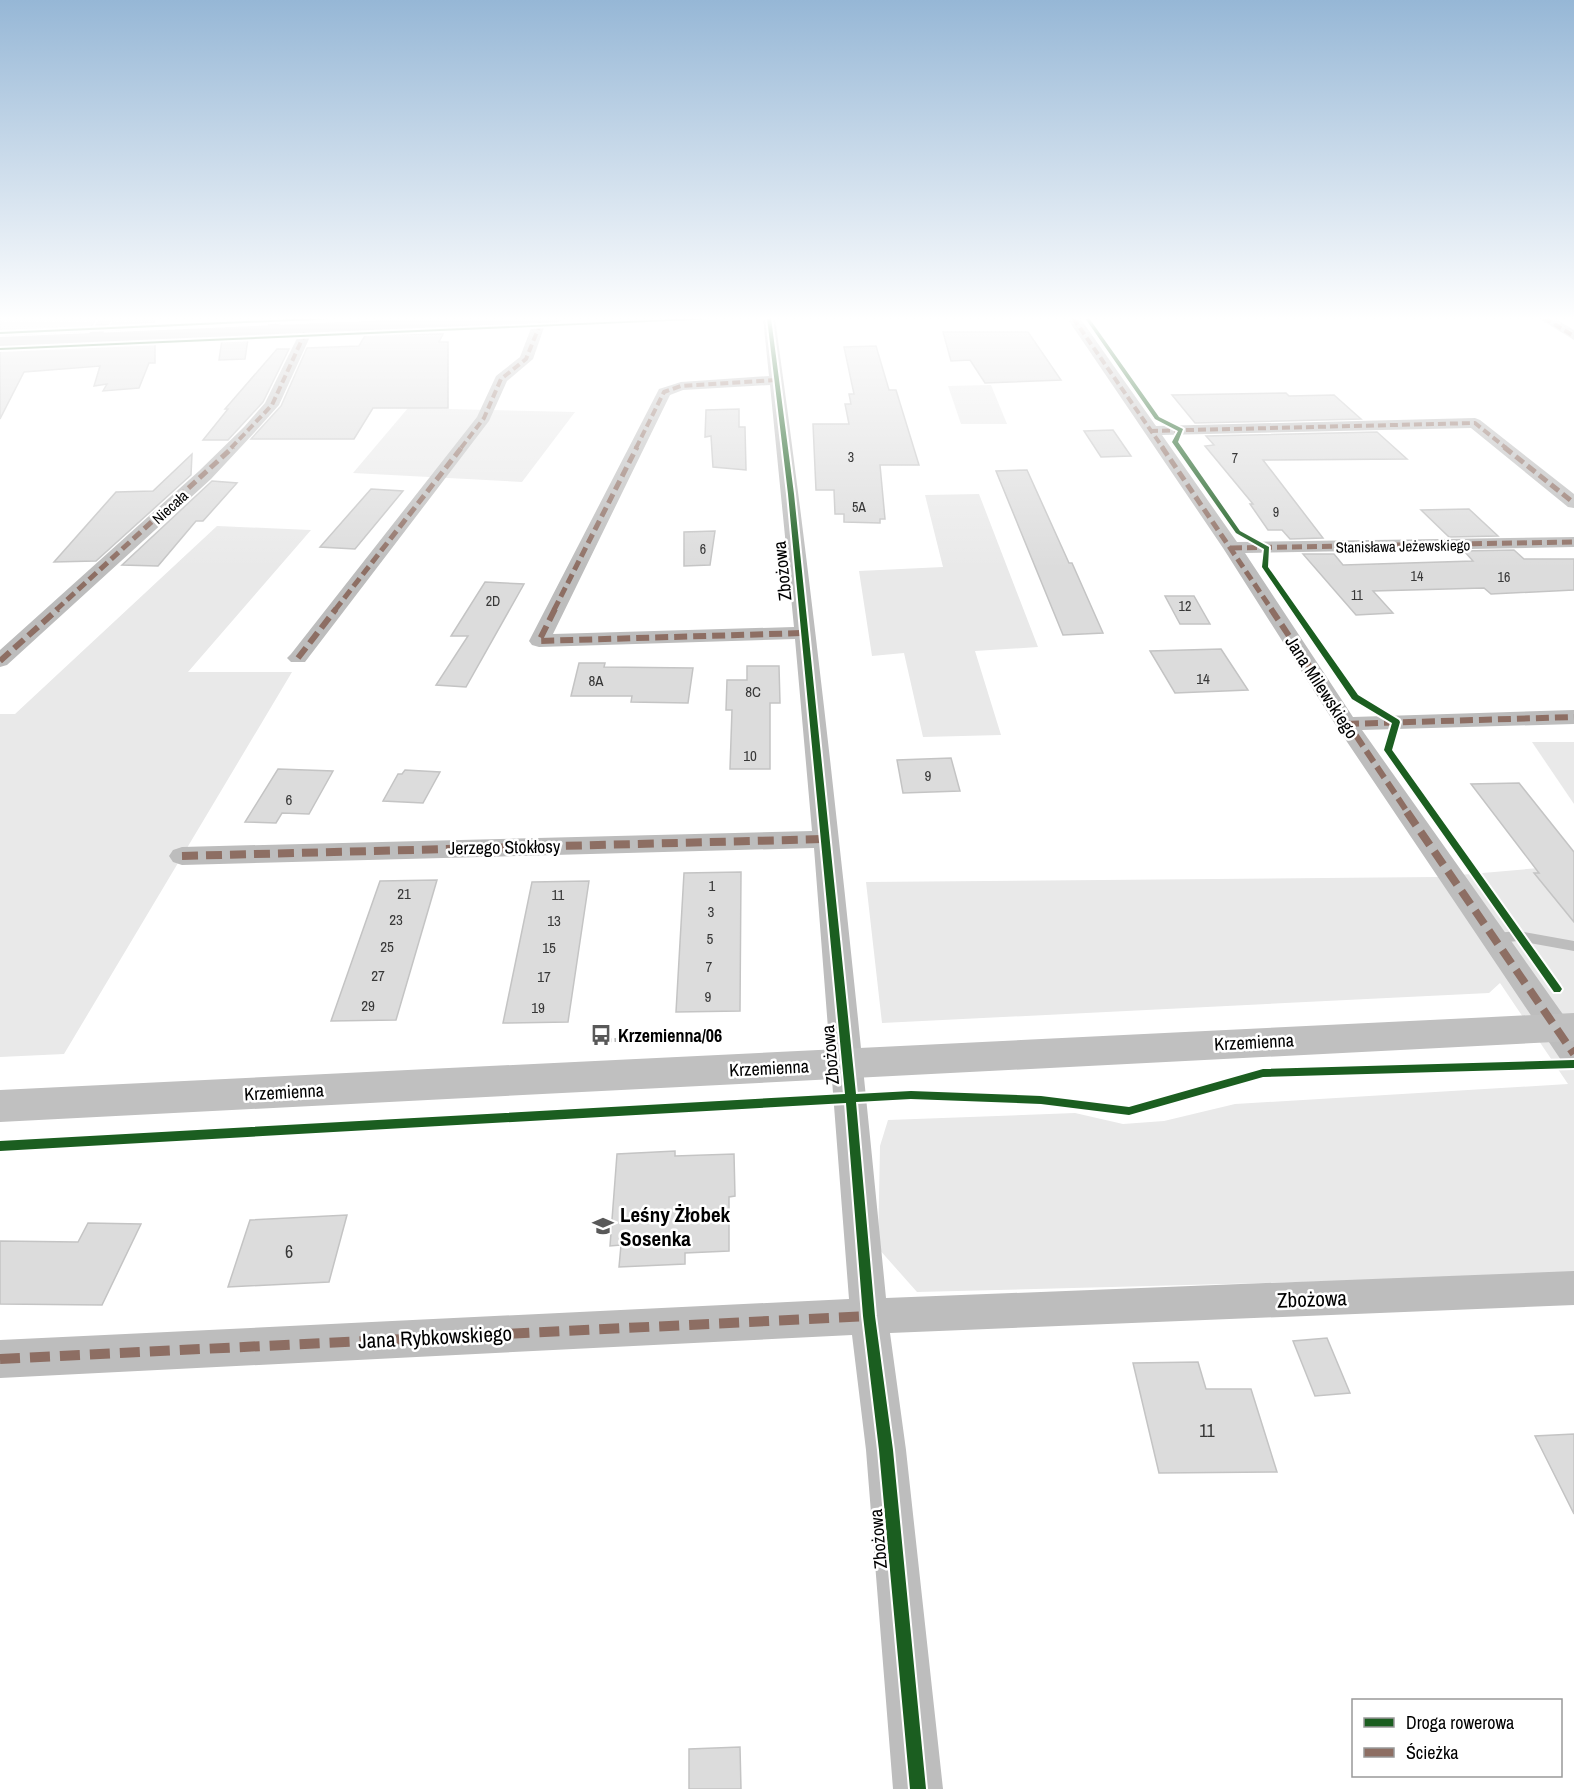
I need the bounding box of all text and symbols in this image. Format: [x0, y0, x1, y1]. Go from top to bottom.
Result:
house number: 3 [848, 448, 854, 466]
house number: 7 [1232, 449, 1238, 467]
street label: Niecała [147, 485, 193, 529]
house number: 5A [852, 498, 866, 516]
house number: 9 [1273, 503, 1279, 521]
street label: Stanisława Jeżewskiego [1335, 534, 1471, 558]
house number: 6 [700, 540, 706, 558]
street label: Zbożowa [766, 540, 798, 602]
house number: 14 [1411, 567, 1424, 585]
house number: 16 [1498, 568, 1510, 586]
house number: 11 [1351, 586, 1364, 604]
house number: 2D [486, 592, 500, 610]
house number: 12 [1179, 597, 1191, 615]
street label: Jana Milewskiego [1279, 631, 1365, 743]
house number: 14 [1196, 668, 1210, 689]
house number: 8A [588, 670, 604, 691]
house number: 8C [745, 681, 761, 702]
house number: 10 [743, 745, 757, 766]
house number: 9 [925, 765, 932, 786]
house number: 6 [286, 789, 293, 810]
street label: Jerzego Stokłosy [448, 834, 561, 860]
house number: 1 [709, 875, 716, 896]
house number: 21 [397, 883, 411, 904]
house number: 11 [552, 884, 565, 905]
house number: 3 [708, 901, 715, 922]
house number: 23 [389, 909, 403, 930]
house number: 13 [547, 910, 561, 931]
house number: 5 [707, 928, 714, 949]
house number: 25 [380, 936, 394, 957]
house number: 15 [542, 937, 556, 958]
house number: 7 [706, 956, 713, 977]
house number: 27 [371, 965, 385, 986]
house number: 17 [537, 966, 551, 987]
house number: 9 [705, 986, 712, 1007]
house number: 29 [361, 995, 375, 1016]
house number: 19 [531, 997, 545, 1018]
bus stop icon: Krzemienna/06 [589, 1023, 613, 1047]
place label: Krzemienna/06 [618, 1023, 722, 1048]
street label: Zbożowa [815, 1024, 845, 1086]
street label: Krzemienna [1214, 1027, 1294, 1057]
street label: Krzemienna [729, 1053, 809, 1083]
street label: Krzemienna [244, 1077, 324, 1107]
place label: Leśny Żłobek Sosenka [620, 1200, 730, 1253]
school or university icon: Leśny Żłobek Sosenka [591, 1214, 615, 1238]
house number: 6 [285, 1239, 293, 1264]
street label: Zbożowa [1277, 1283, 1348, 1315]
street label: Jana Rybkowskiego [357, 1318, 513, 1356]
house number: 11 [1199, 1418, 1215, 1443]
street label: Zbożowa [863, 1508, 893, 1570]
legend [1352, 1699, 1562, 1777]
text: Droga rowerowa [1406, 1710, 1514, 1735]
text: Ścieżka [1406, 1740, 1459, 1765]

